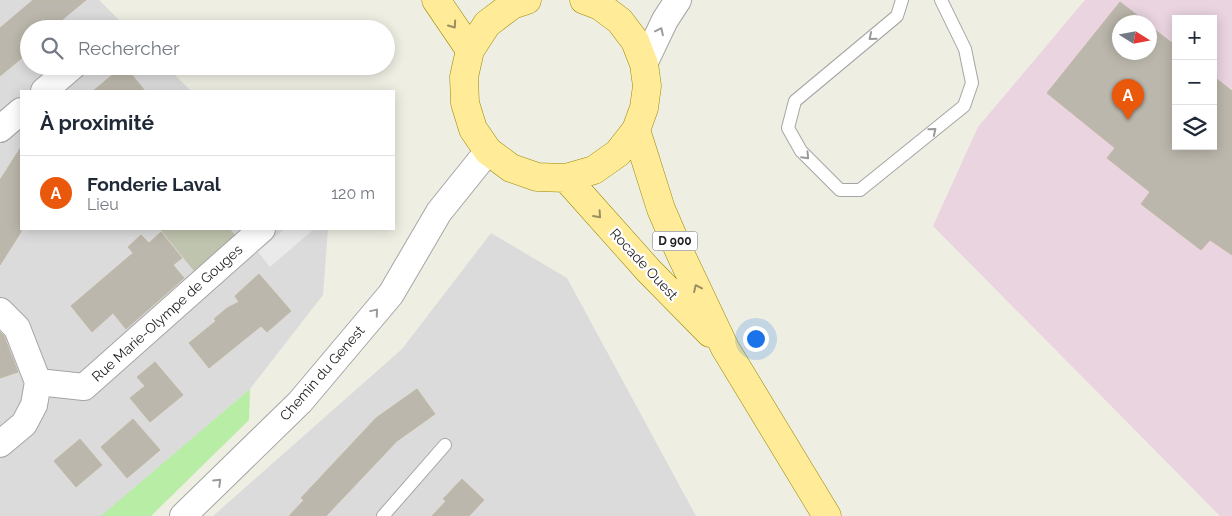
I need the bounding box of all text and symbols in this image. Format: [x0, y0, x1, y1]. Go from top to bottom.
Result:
north arrow [1112, 15, 1157, 60]
map controls [1172, 15, 1217, 150]
button: + [1172, 15, 1217, 60]
one-way arrow [447, 19, 456, 29]
search box [20, 20, 395, 75]
one-way arrow [653, 27, 664, 36]
one-way arrow [869, 31, 878, 40]
icon: search [38, 34, 66, 62]
text: Rechercher [78, 37, 180, 59]
button: − [1172, 60, 1217, 105]
pin: A [1112, 79, 1144, 120]
button: layers [1172, 105, 1217, 150]
text: À proximité [40, 110, 154, 135]
one-way arrow [928, 127, 937, 136]
one-way arrow [800, 151, 809, 160]
text: Fonderie Laval [87, 173, 221, 195]
text: A [51, 184, 61, 203]
text: 120 m [331, 184, 375, 203]
text: Lieu [87, 195, 119, 214]
one-way arrow [592, 209, 601, 218]
street label: Rocade Ouest [607, 225, 681, 303]
road number: D 900 [652, 232, 698, 250]
street label: Rue Marie-Olympe de Gouges [89, 241, 246, 385]
one-way arrow [692, 284, 703, 293]
one-way arrow [370, 309, 378, 318]
street label: Chemin du Genest [276, 322, 368, 424]
your location [743, 326, 769, 352]
one-way arrow [212, 479, 221, 488]

